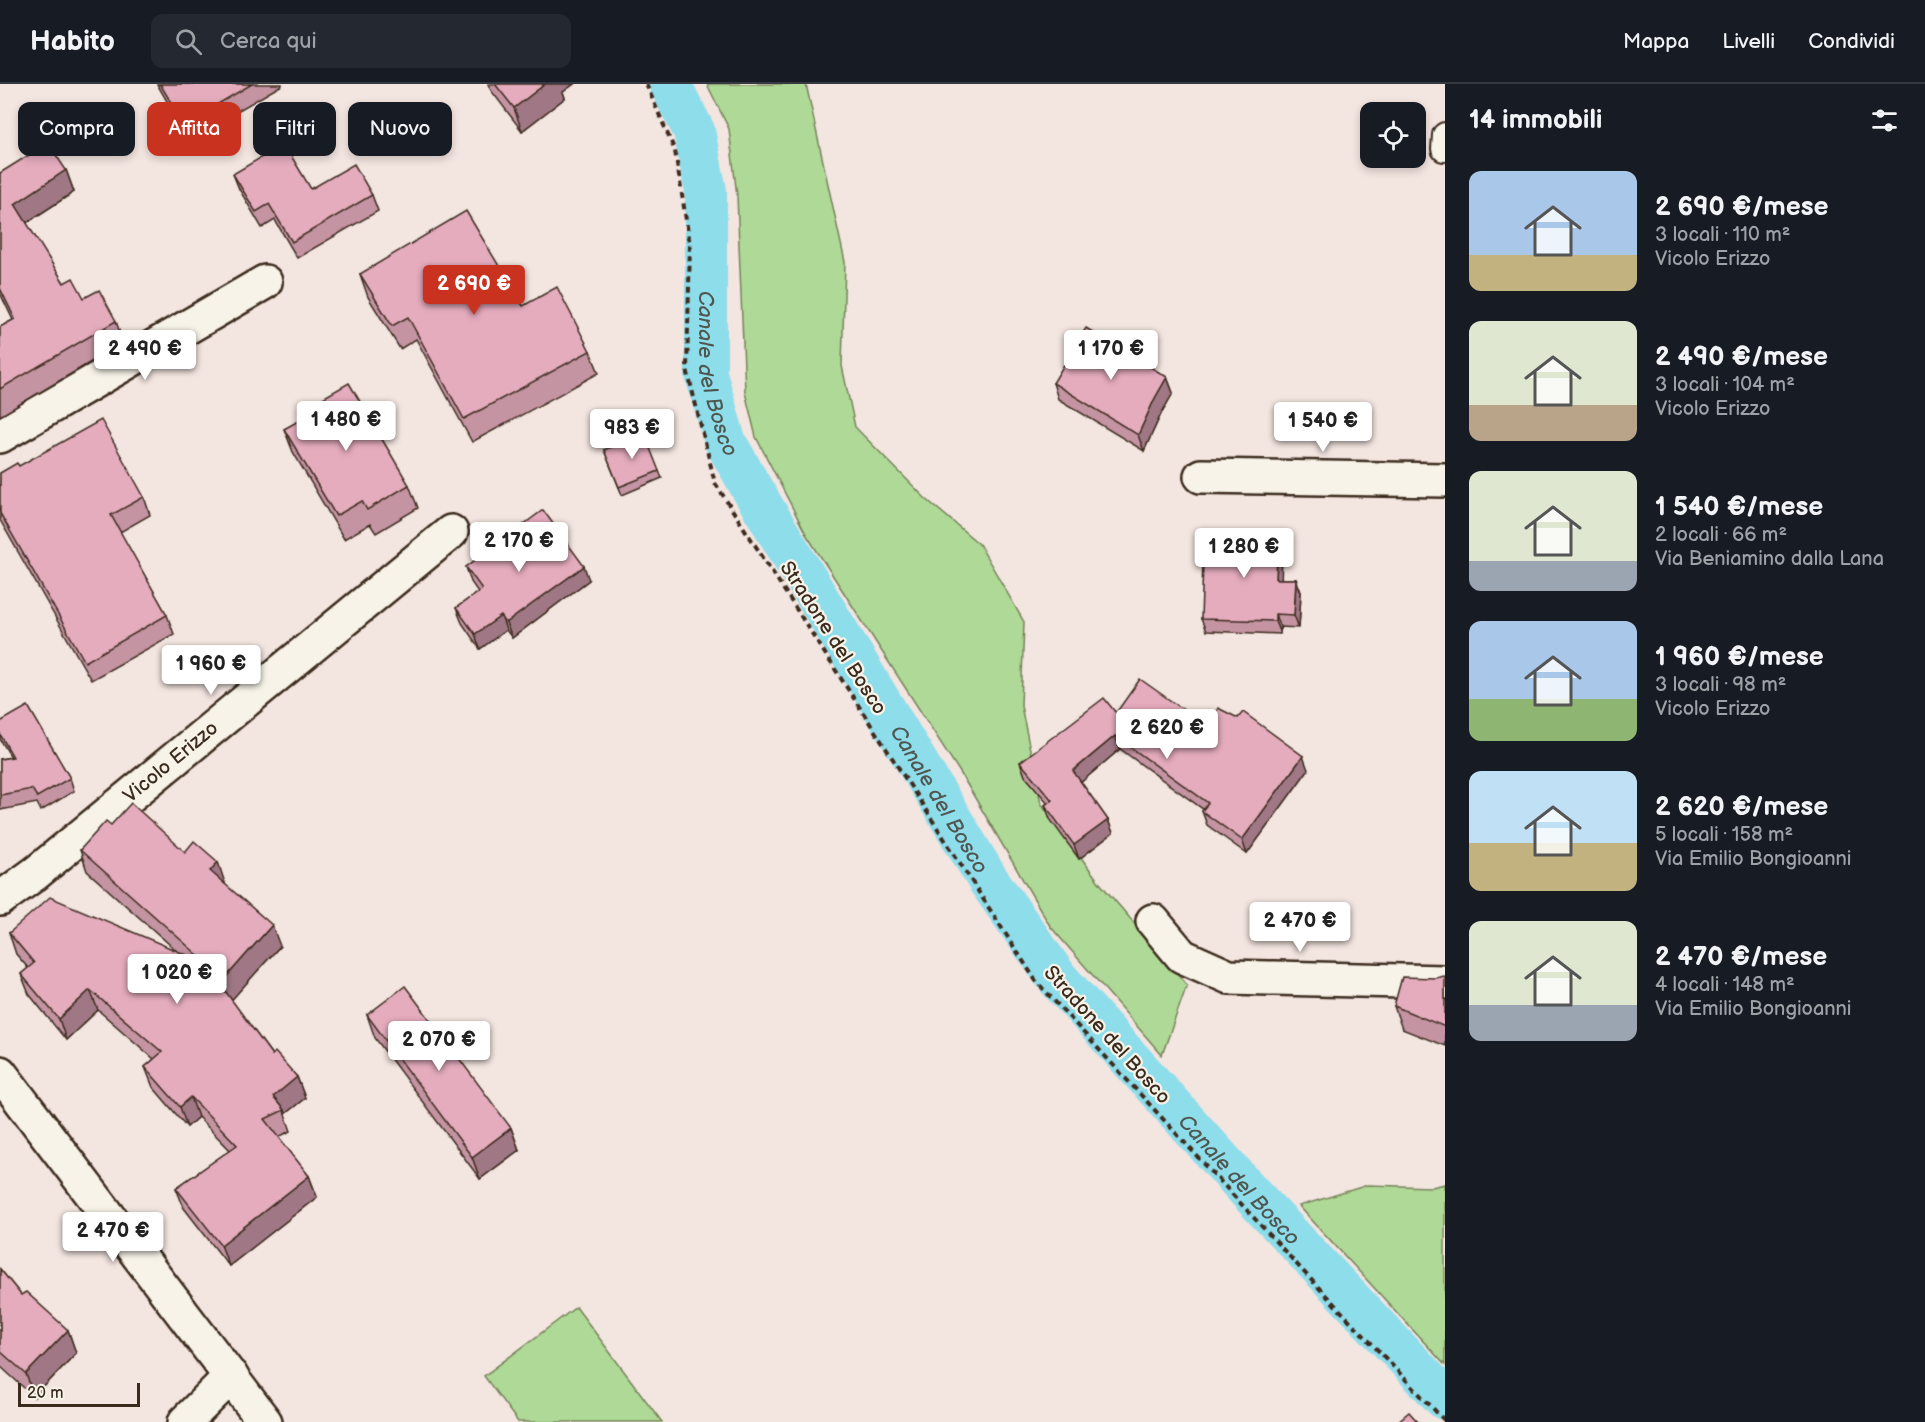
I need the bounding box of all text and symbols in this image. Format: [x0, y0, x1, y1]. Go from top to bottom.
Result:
search box [151, 14, 571, 68]
text: Habito [30, 25, 115, 58]
icon: search [172, 25, 205, 58]
text: Cerca qui [220, 28, 317, 55]
text: Mappa [1623, 29, 1689, 54]
text: Livelli [1722, 29, 1775, 54]
text: Condividi [1808, 29, 1895, 54]
chip: Compra [18, 102, 135, 156]
chip: Affitta [147, 102, 241, 156]
chip: Filtri [253, 102, 336, 156]
chip: Nuovo [348, 102, 452, 156]
map controls [1360, 102, 1426, 168]
button: locate [1360, 102, 1426, 168]
icon: filters [1868, 104, 1901, 137]
text: 14 immobili [1469, 105, 1602, 136]
text: 2 690 €/mese [1655, 192, 1828, 223]
icon: home [1517, 195, 1589, 267]
text: 3 locali · 110 m² [1655, 223, 1790, 247]
text: Vicolo Erizzo [1655, 247, 1770, 271]
pin: 2 690 € [419, 265, 529, 316]
text: 2 690 € [437, 272, 511, 296]
water label: Canale del Bosco [694, 291, 744, 461]
pin: 2 490 € [90, 330, 200, 381]
pin: 1 170 € [1056, 330, 1166, 381]
text: 2 490 € [108, 337, 182, 361]
text: 1 170 € [1078, 337, 1144, 361]
text: 2 490 €/mese [1655, 342, 1828, 373]
icon: home [1517, 345, 1589, 417]
text: 3 locali · 104 m² [1655, 373, 1795, 397]
text: Vicolo Erizzo [1655, 397, 1770, 421]
pin: 1 480 € [291, 401, 401, 452]
pin: 1 540 € [1268, 402, 1378, 453]
text: 1 480 € [311, 408, 381, 432]
pin: 983 € [590, 409, 674, 460]
text: 1 540 € [1288, 409, 1358, 433]
text: 983 € [604, 416, 660, 440]
text: 1 540 €/mese [1655, 492, 1823, 523]
icon: home [1517, 495, 1589, 567]
pin: 2 170 € [464, 522, 574, 573]
text: 2 locali · 66 m² [1655, 523, 1787, 547]
pin: 1 280 € [1189, 528, 1299, 579]
text: 2 170 € [484, 529, 554, 553]
text: 1 280 € [1209, 535, 1279, 559]
text: Via Beniamino dalla Lana [1655, 547, 1884, 571]
street label: Stradone del Bosco [774, 557, 892, 719]
text: 1 960 €/mese [1655, 642, 1824, 673]
pin: 1 960 € [156, 645, 266, 696]
icon: home [1517, 645, 1589, 717]
text: 1 960 € [176, 652, 246, 676]
text: 3 locali · 98 m² [1655, 673, 1786, 697]
text: Vicolo Erizzo [1655, 697, 1770, 721]
pin: 2 620 € [1112, 709, 1222, 760]
street label: Vicolo Erizzo [119, 716, 223, 808]
text: 2 620 € [1130, 716, 1204, 740]
water label: Canale del Bosco [885, 721, 993, 878]
text: 2 620 €/mese [1655, 792, 1828, 823]
icon: home [1517, 795, 1589, 867]
text: 5 locali · 158 m² [1655, 823, 1793, 847]
text: Via Emilio Bongioanni [1655, 847, 1852, 871]
pin: 2 470 € [1245, 902, 1355, 953]
text: 2 470 € [1263, 909, 1337, 933]
text: 2 470 €/mese [1655, 942, 1827, 973]
icon: home [1517, 945, 1589, 1017]
pin: 1 020 € [122, 954, 232, 1005]
text: 1 020 € [142, 961, 212, 985]
street label: Stradone del Bosco [1039, 961, 1175, 1109]
text: 4 locali · 148 m² [1655, 973, 1795, 997]
text: Via Emilio Bongioanni [1655, 997, 1852, 1021]
pin: 2 070 € [384, 1021, 494, 1072]
text: 2 070 € [402, 1028, 476, 1052]
water label: Canale del Bosco [1173, 1109, 1305, 1250]
pin: 2 470 € [58, 1212, 168, 1263]
text: 2 470 € [76, 1219, 150, 1243]
scale bar [18, 1380, 140, 1408]
text: 20 m [27, 1384, 63, 1403]

